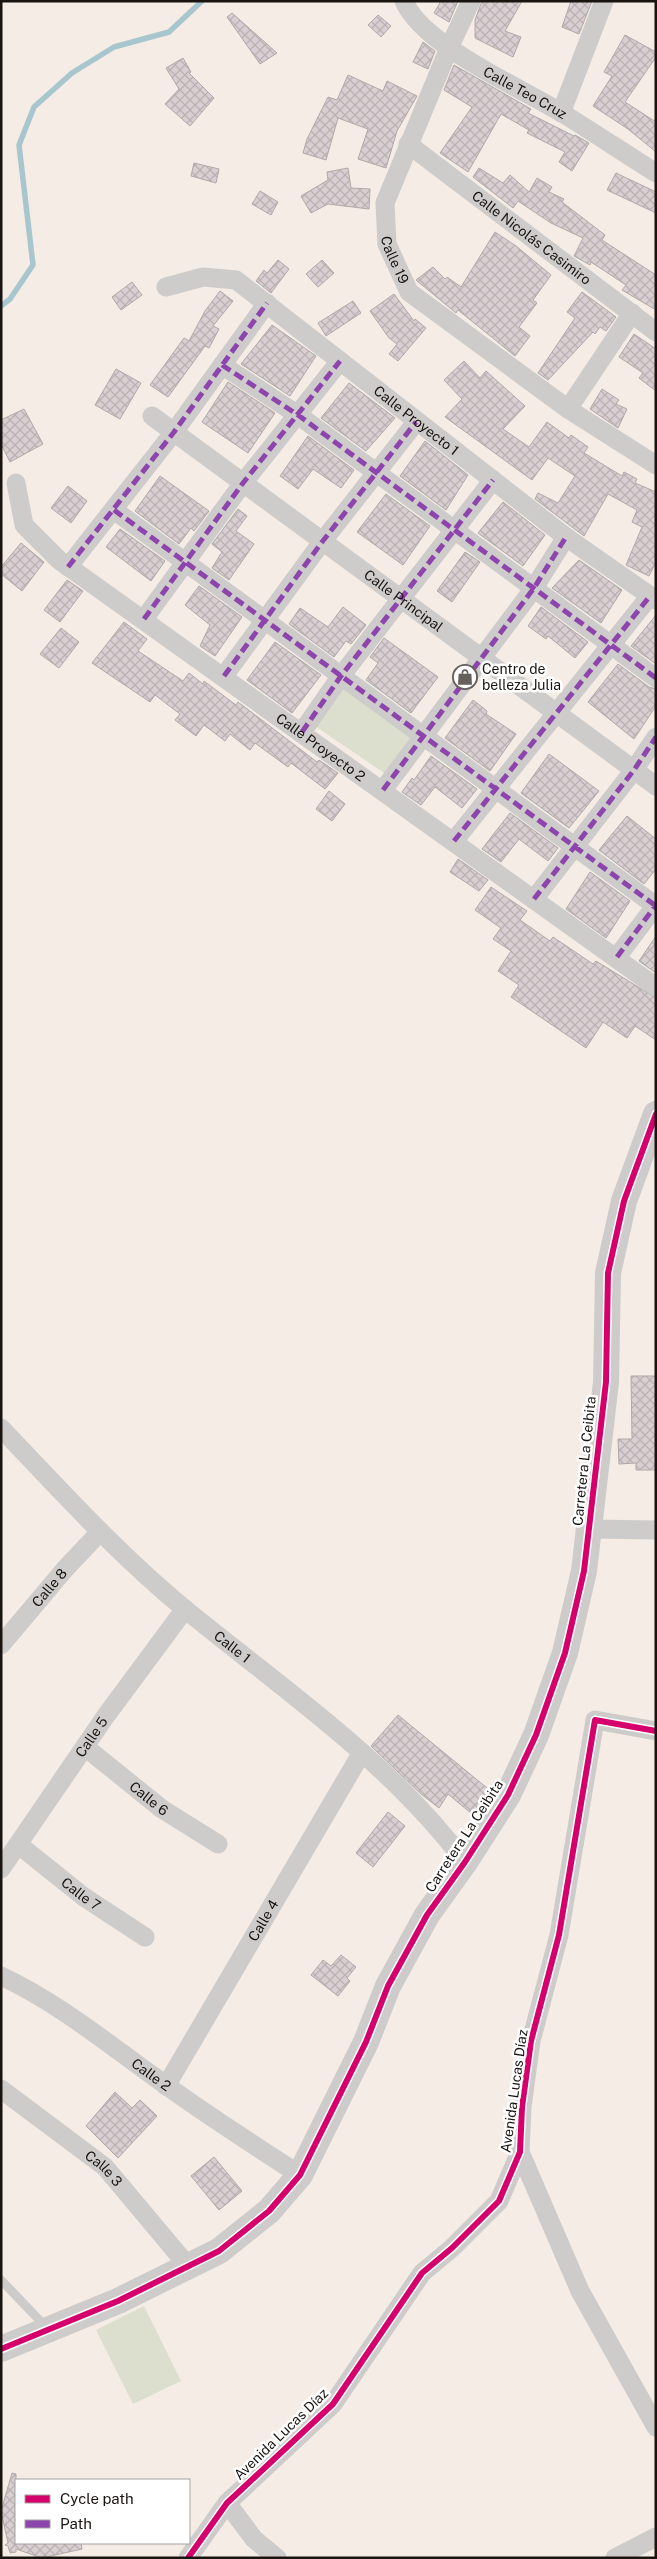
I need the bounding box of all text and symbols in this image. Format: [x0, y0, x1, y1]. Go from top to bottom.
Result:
street label: Calle Teo Cruz [480, 63, 570, 122]
street label: Calle Nicolás Casimiro [469, 187, 594, 288]
street label: Calle 19 [379, 236, 412, 286]
street label: Calle Proyecto 1 [371, 382, 462, 459]
street label: Calle Principal [361, 566, 446, 635]
place label: Centro de belleza Julia [482, 661, 561, 693]
shop icon: Centro de belleza Julia [452, 664, 478, 690]
street label: Calle Proyecto 2 [273, 710, 368, 785]
street label: Carretera La Ceibita [569, 1395, 599, 1527]
street label: Calle 8 [29, 1565, 70, 1610]
street label: Calle 1 [211, 1628, 254, 1666]
street label: Calle 5 [72, 1714, 111, 1760]
street label: Carretera La Ceibita [422, 1777, 506, 1895]
street label: Calle 6 [126, 1778, 171, 1819]
street label: Calle 7 [58, 1874, 104, 1914]
street label: Calle 4 [245, 1897, 282, 1944]
street label: Avenida Lucas Díaz [497, 2028, 531, 2154]
street label: Calle 2 [128, 2055, 174, 2094]
street label: Calle 3 [82, 2147, 126, 2190]
street label: Avenida Lucas Díaz [231, 2385, 331, 2483]
legend [15, 2479, 190, 2544]
text: Cycle path [60, 2490, 134, 2507]
text: Path [60, 2515, 92, 2532]

